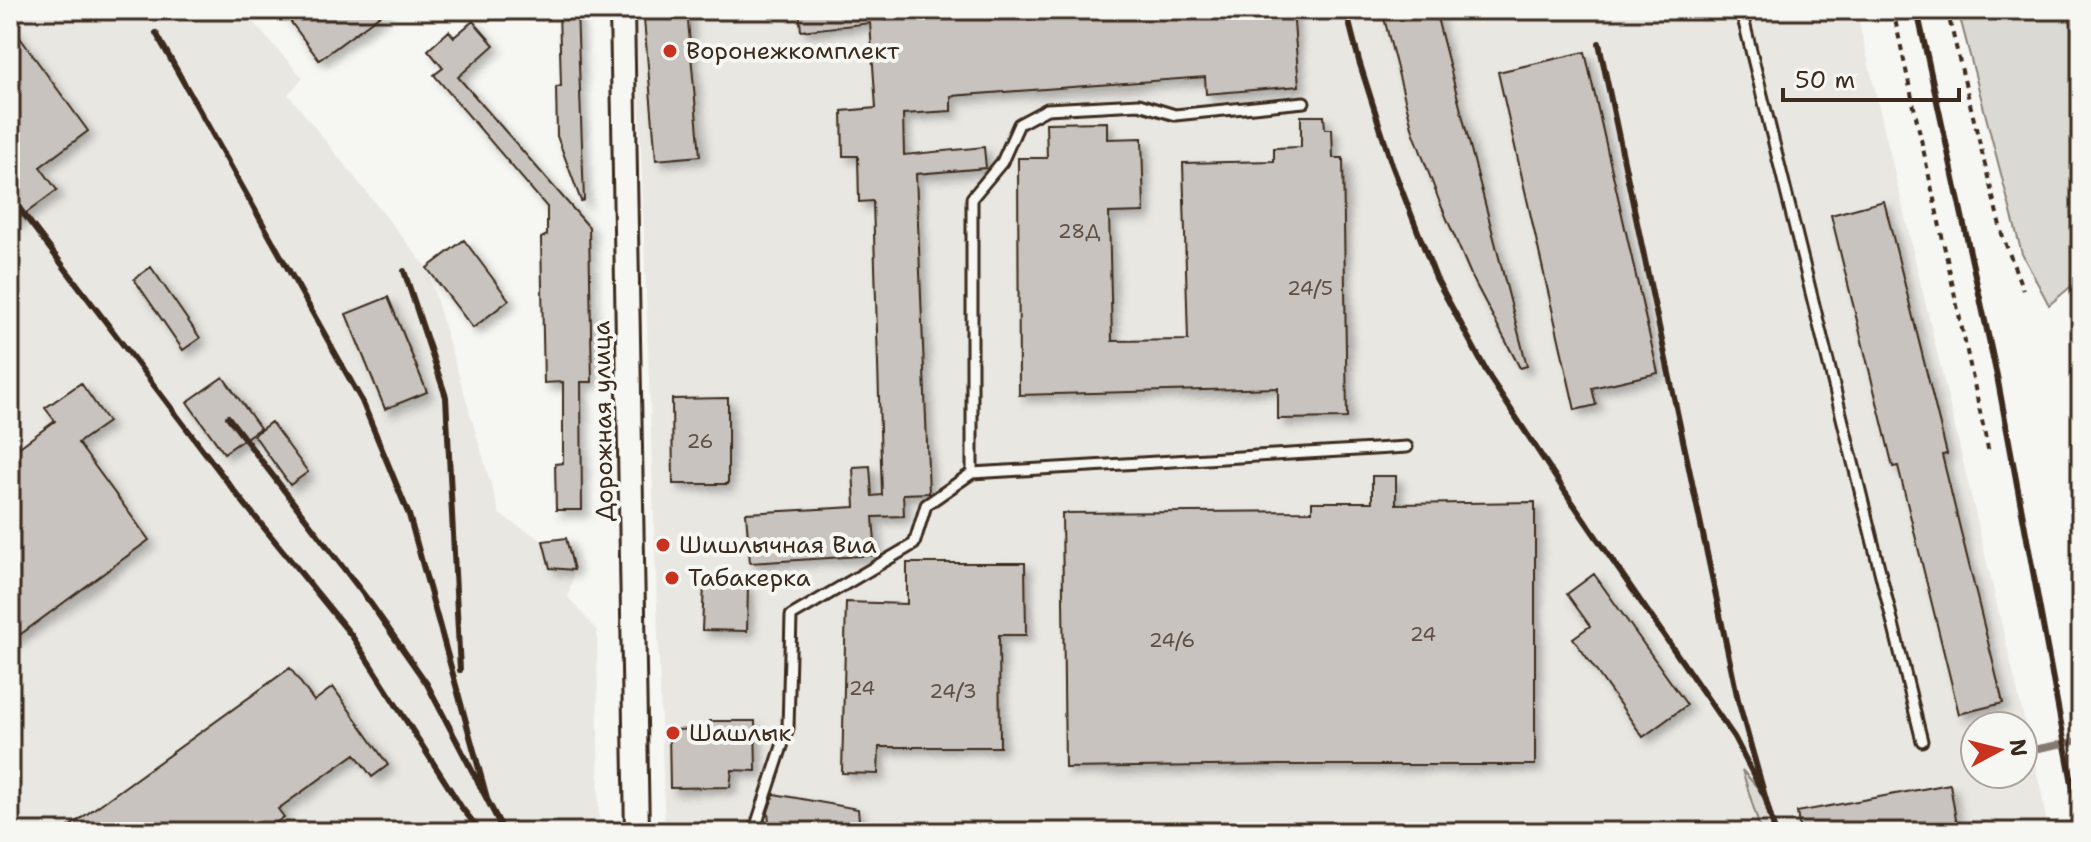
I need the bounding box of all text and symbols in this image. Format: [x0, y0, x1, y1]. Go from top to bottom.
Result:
place label: Воронежкомплект [686, 35, 900, 67]
marker: Воронежкомплект [661, 42, 679, 60]
scale bar [1783, 52, 1959, 102]
text: 50 m [1795, 64, 1855, 96]
house number: 28Д [1058, 218, 1100, 244]
house number: 24/5 [1287, 275, 1333, 301]
street label: Дорожная улица [585, 320, 621, 522]
house number: 26 [686, 428, 714, 454]
place label: Шишлычная Виа [679, 529, 877, 561]
marker: Шишлычная Виа [654, 536, 672, 554]
place label: Табакерка [688, 562, 811, 594]
marker: Табакерка [663, 569, 681, 587]
house number: 24 [1410, 621, 1436, 647]
house number: 24/6 [1149, 627, 1195, 653]
house number: 24 [849, 675, 875, 701]
house number: 24/3 [929, 678, 977, 704]
north arrow [1959, 710, 2039, 790]
place label: Шашлык [689, 717, 792, 749]
marker: Шашлык [664, 724, 682, 742]
text: N [2003, 737, 2034, 758]

